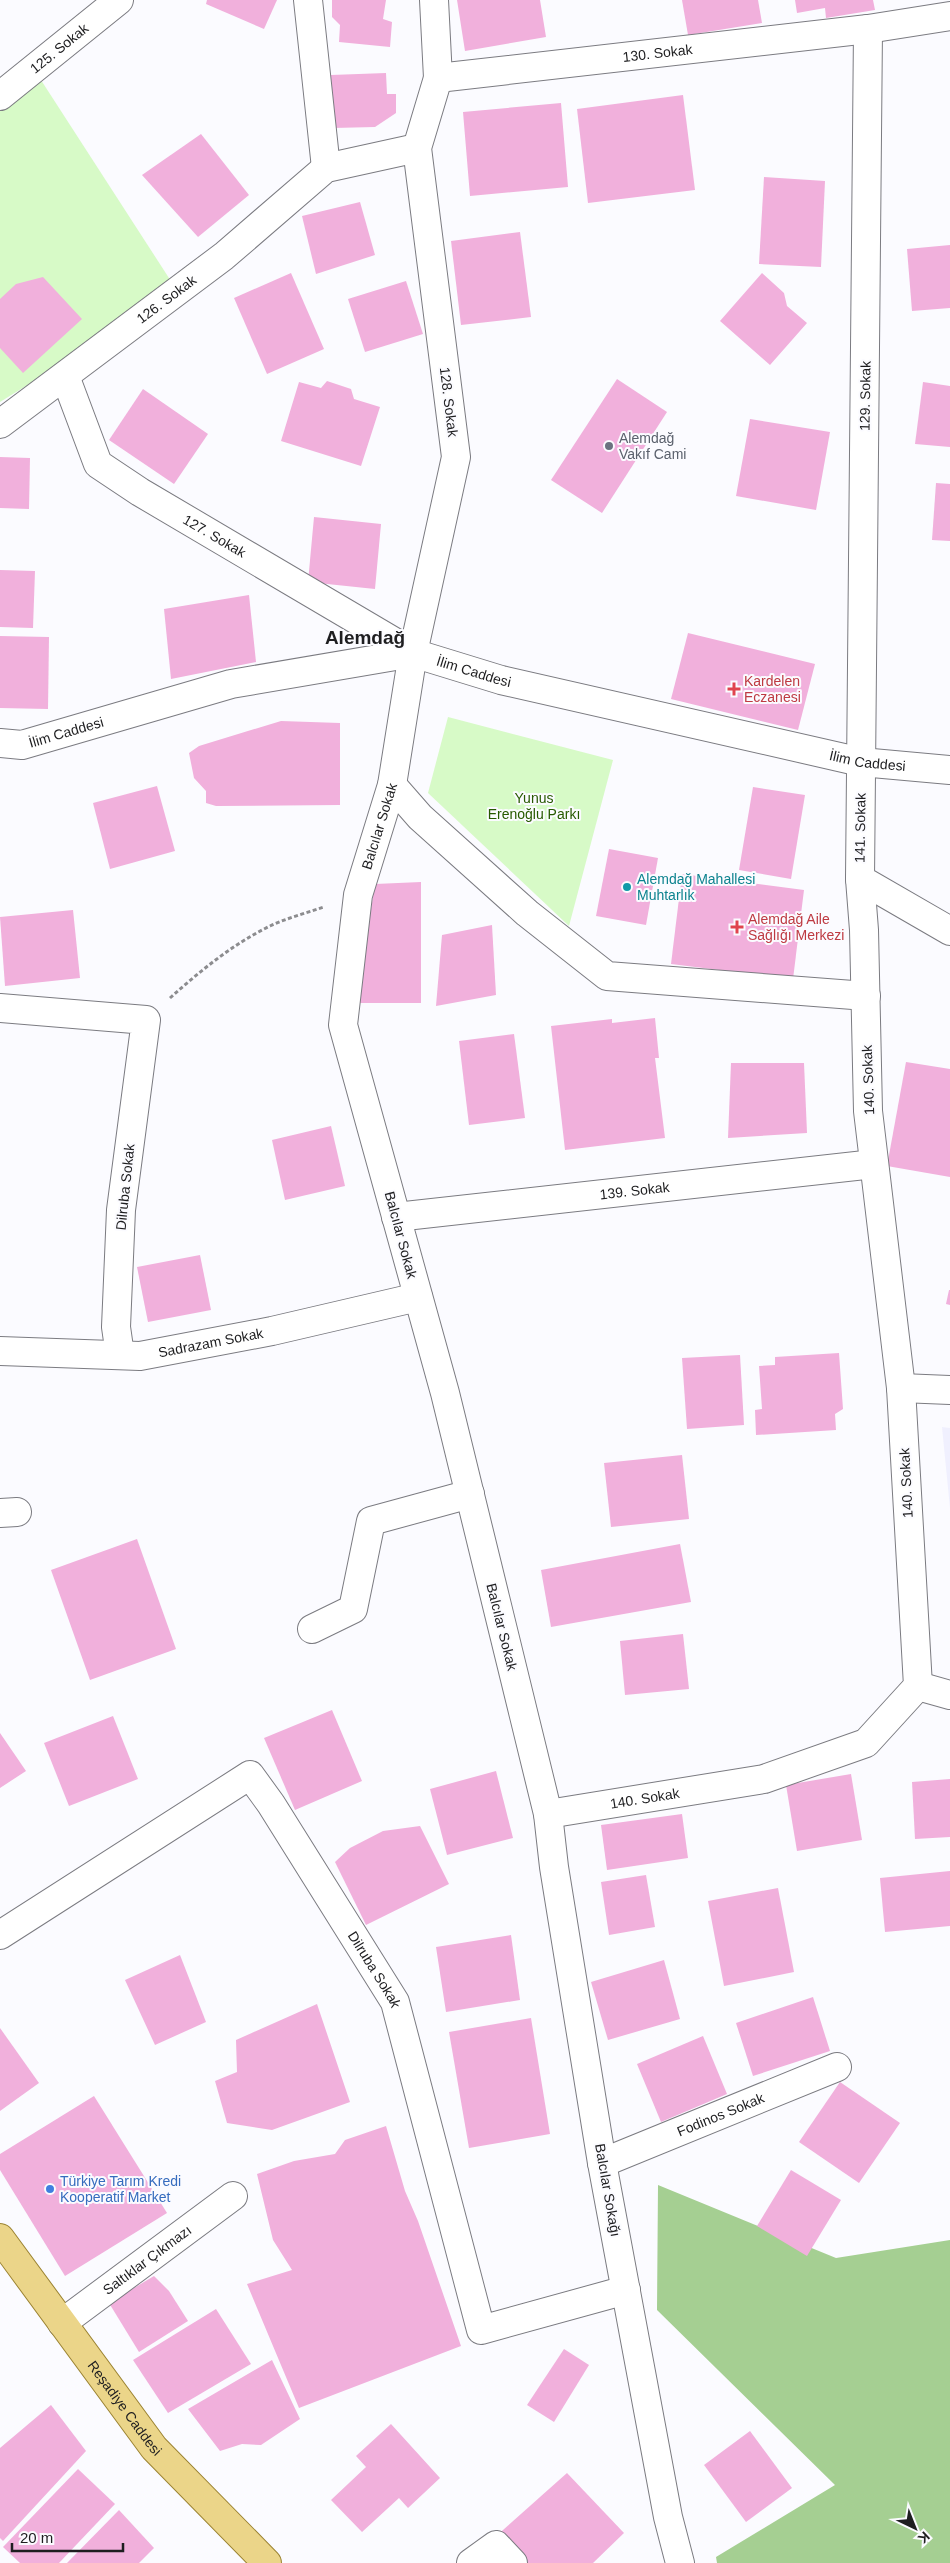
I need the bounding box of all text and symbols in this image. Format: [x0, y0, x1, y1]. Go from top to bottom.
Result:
street label: 125. Sokak [27, 19, 92, 77]
street label: 130. Sokak [622, 41, 694, 65]
street label: 126. Sokak [134, 271, 200, 327]
street label: 129. Sokak [856, 360, 874, 431]
street label: 128. Sokak [437, 366, 461, 439]
place label: Alemdağ Vakıf Cami [619, 430, 686, 462]
marker: Alemdağ Vakıf Cami [603, 440, 615, 452]
street label: 127. Sokak [180, 511, 250, 561]
district label: Alemdağ [325, 627, 405, 648]
street label: İlim Caddesi [435, 652, 513, 690]
place label: Kardelen Eczanesi [744, 673, 801, 705]
marker: Kardelen Eczanesi [728, 683, 740, 695]
street label: İlim Caddesi [27, 714, 105, 751]
street label: İlim Caddesi [828, 746, 906, 774]
street label: Balcılar Sokak [358, 780, 400, 871]
park label: Yunus Erenoğlu Parkı [488, 790, 580, 822]
street label: 141. Sokak [851, 792, 869, 863]
place label: Alemdağ Mahallesi Muhtarlık [637, 871, 755, 903]
marker: Alemdağ Mahallesi Muhtarlık [621, 881, 633, 893]
place label: Alemdağ Aile Sağlığı Merkezi [748, 911, 844, 943]
marker: Alemdağ Aile Sağlığı Merkezi [730, 920, 744, 934]
street label: 140. Sokak [859, 1044, 877, 1115]
street label: Dilruba Sokak [112, 1142, 138, 1231]
street label: 139. Sokak [599, 1179, 671, 1202]
street label: Balcılar Sokak [382, 1190, 421, 1281]
street label: Sadrazam Sokak [157, 1325, 266, 1360]
street label: 140. Sokak [896, 1447, 916, 1518]
street label: Balcılar Sokak [483, 1582, 521, 1673]
street label: 140. Sokak [609, 1785, 682, 1812]
street label: Dilruba Sokak [345, 1928, 404, 2010]
street label: Fodinos Sokak [675, 2089, 767, 2140]
street label: Balcılar Sokağı [592, 2142, 624, 2238]
place label: Türkiye Tarım Kredi Kooperatif Market [60, 2173, 181, 2205]
marker: Türkiye Tarım Kredi Kooperatif Market [44, 2183, 56, 2195]
street label: Saltıklar Çıkmazı [100, 2222, 194, 2298]
street label: Reşadiye Caddesi [85, 2358, 165, 2459]
north arrow [890, 2503, 940, 2553]
scale bar [12, 2520, 124, 2552]
text: K [915, 2528, 933, 2547]
text: 20 m [20, 2529, 53, 2546]

